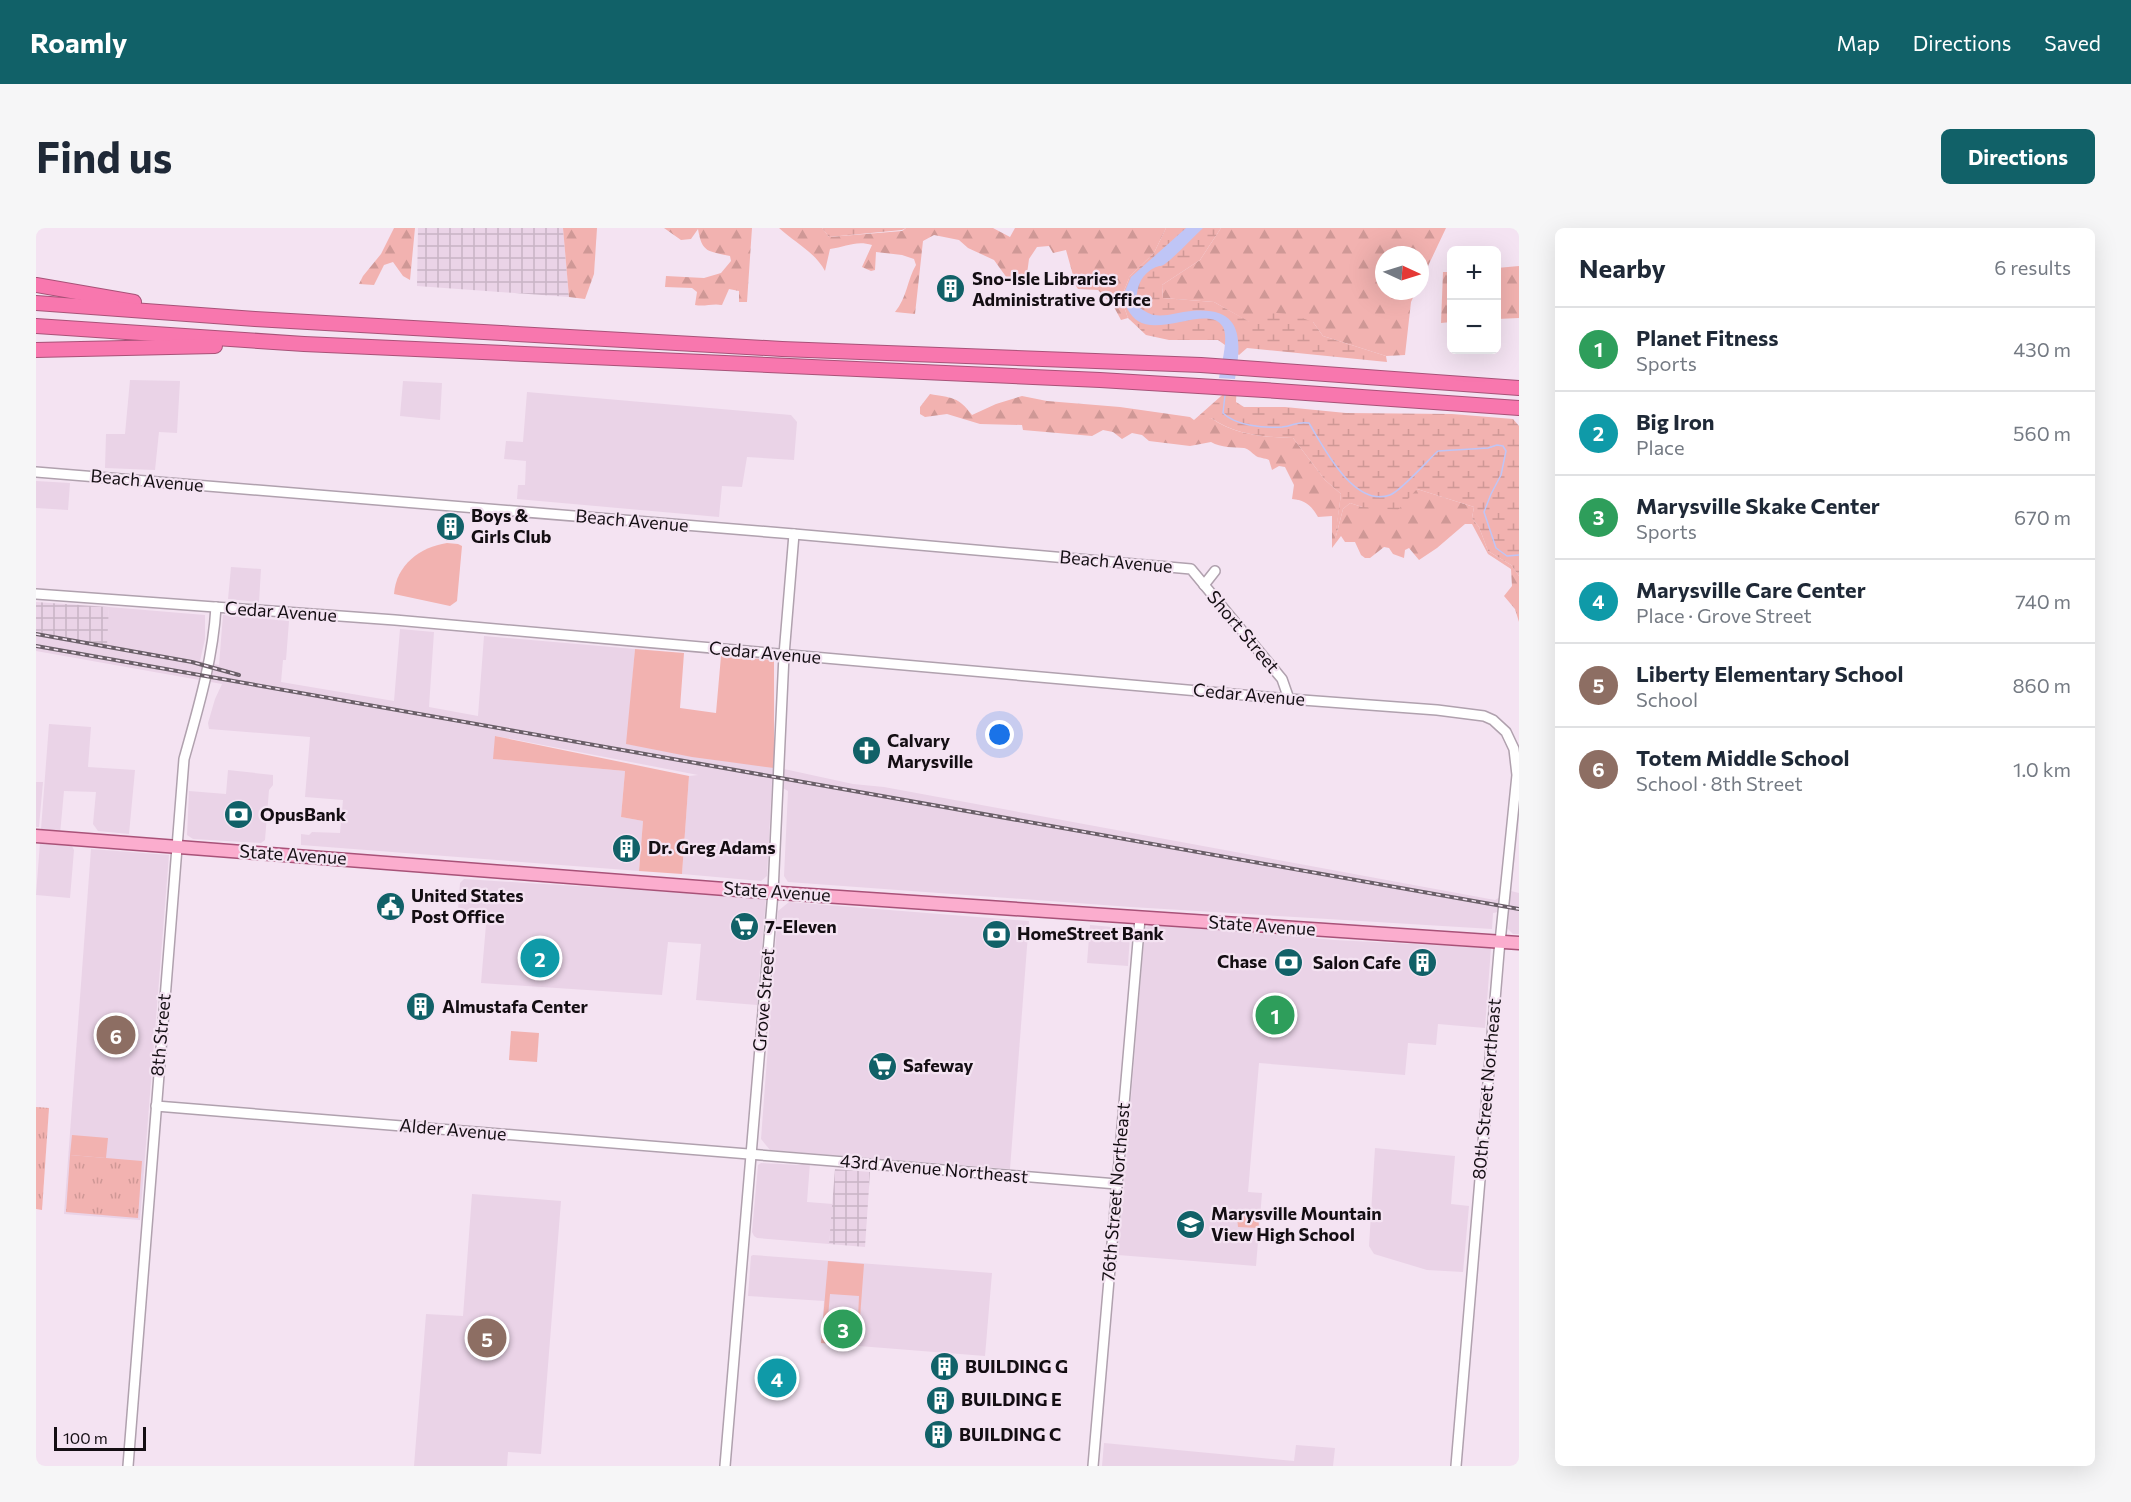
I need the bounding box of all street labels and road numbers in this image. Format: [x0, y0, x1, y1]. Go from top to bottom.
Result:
street label: Beach Avenue [90, 464, 204, 496]
street label: Beach Avenue [575, 504, 689, 536]
street label: Beach Avenue [1059, 545, 1173, 577]
street label: Short Street [1203, 586, 1285, 677]
street label: Cedar Avenue [224, 596, 338, 626]
street label: Cedar Avenue [708, 636, 822, 668]
street label: Cedar Avenue [1192, 678, 1306, 710]
street label: State Avenue [239, 839, 347, 869]
street label: State Avenue [723, 876, 831, 906]
street label: State Avenue [1208, 910, 1316, 940]
street label: Grove Street [748, 948, 778, 1052]
street label: 8th Street [145, 993, 175, 1077]
street label: 80th Street Northeast [1467, 997, 1505, 1180]
street label: 76th Street Northeast [1096, 1102, 1134, 1282]
street label: Alder Avenue [399, 1113, 508, 1145]
street label: 43rd Avenue Northeast [839, 1149, 1029, 1187]

